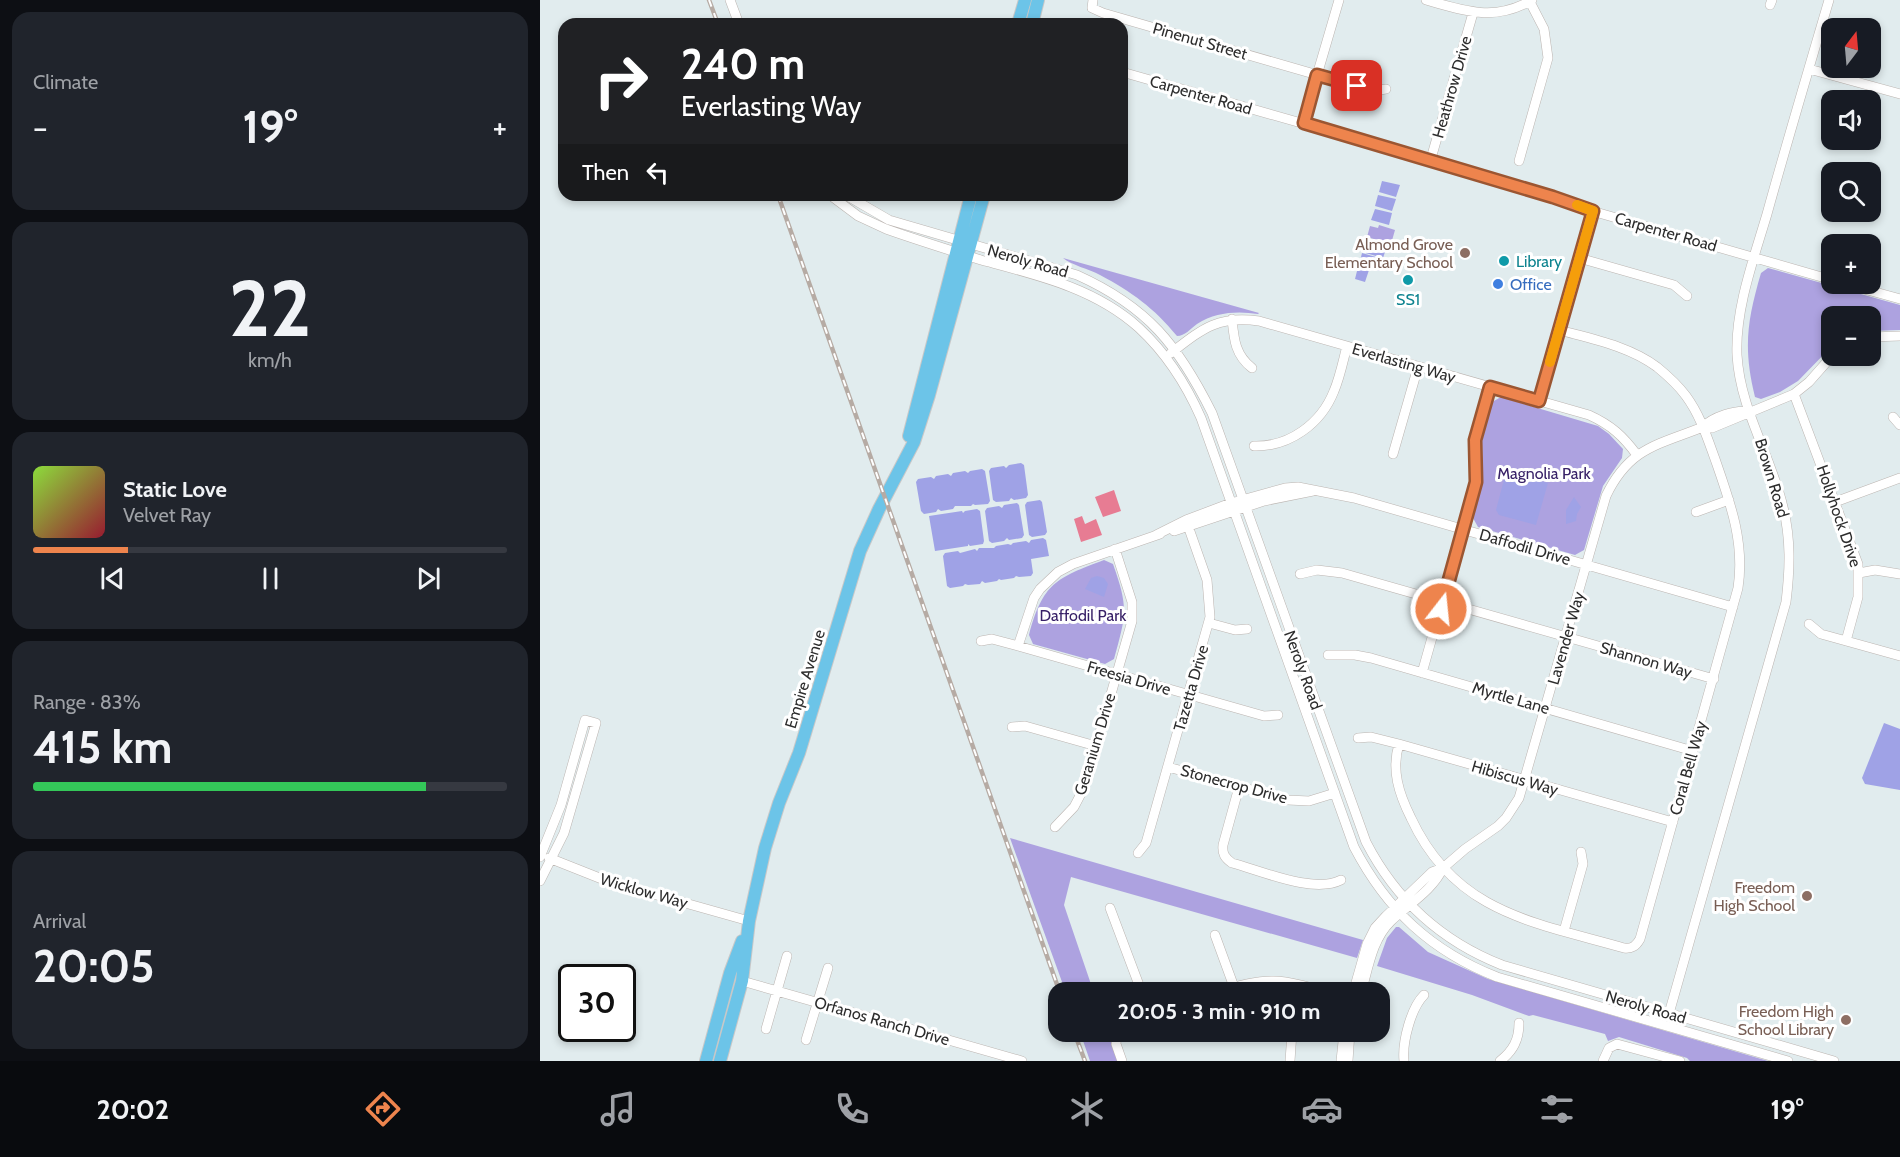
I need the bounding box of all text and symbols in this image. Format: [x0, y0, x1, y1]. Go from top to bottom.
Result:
street label: Pinenut Street [1151, 18, 1250, 64]
north arrow [1821, 18, 1881, 78]
map controls [1821, 18, 1881, 366]
street label: Heathrow Drive [1428, 34, 1476, 140]
text: 240 m [681, 38, 805, 90]
icon: right [582, 42, 660, 120]
pin [1331, 60, 1382, 111]
icon: arrive [1340, 69, 1373, 102]
text: Climate [33, 70, 98, 94]
street label: Carpenter Road [1148, 71, 1254, 119]
text: Everlasting Way [681, 90, 861, 123]
button: sound [1821, 90, 1881, 150]
text: 19° [243, 100, 297, 154]
text: − [33, 107, 48, 147]
text: + [492, 107, 507, 147]
icon: left [641, 156, 674, 189]
text: Then [582, 159, 629, 186]
button: search [1821, 162, 1881, 222]
street label: Carpenter Road [1613, 208, 1719, 256]
button: + [1821, 234, 1881, 294]
place label: Almond Grove Elementary School [1325, 235, 1453, 272]
street label: Neroly Road [986, 240, 1070, 282]
marker: Almond Grove Elementary School [1458, 246, 1472, 260]
place label: Library [1516, 252, 1562, 271]
marker: Library [1497, 254, 1511, 268]
text: 22 [229, 261, 311, 356]
marker: SS1 [1401, 273, 1415, 287]
place label: Office [1510, 275, 1552, 294]
marker: Office [1491, 277, 1505, 291]
place label: SS1 [1396, 290, 1420, 309]
button: − [1821, 306, 1881, 366]
street label: Everlasting Way [1350, 339, 1458, 387]
text: km/h [248, 348, 292, 372]
street label: Brown Road [1751, 436, 1793, 520]
street label: Hollyhock Drive [1813, 462, 1865, 570]
park label: Magnolia Park [1497, 464, 1592, 483]
text: Static Love [123, 476, 227, 503]
text: Velvet Ray [123, 503, 211, 527]
street label: Daffodil Drive [1477, 525, 1573, 569]
icon: previous [96, 562, 129, 595]
icon: pause [254, 562, 287, 595]
icon: next [412, 562, 445, 595]
position arrow [1409, 577, 1473, 641]
street label: Lavender Way [1544, 589, 1588, 687]
park label: Daffodil Park [1040, 606, 1127, 625]
street label: Empire Avenue [781, 627, 829, 731]
street label: Neroly Road [1280, 628, 1326, 712]
street label: Shannon Way [1598, 638, 1694, 682]
street label: Tazetta Drive [1170, 643, 1212, 733]
street label: Freesia Drive [1085, 657, 1173, 699]
street label: Myrtle Lane [1470, 678, 1552, 718]
text: Range · 83% [33, 690, 141, 714]
street label: Geranium Drive [1070, 691, 1120, 797]
street label: Coral Bell Way [1665, 719, 1711, 817]
text: 415 km [33, 720, 172, 774]
street label: Hibiscus Way [1469, 757, 1561, 799]
street label: Stonecrop Drive [1179, 761, 1289, 807]
street label: Wicklow Way [598, 869, 690, 913]
place label: Freedom High School [1714, 878, 1795, 915]
marker: Freedom High School [1800, 889, 1814, 903]
text: Arrival [33, 909, 86, 933]
text: 20:05 [33, 939, 155, 993]
speed limit sign: 30 [558, 964, 636, 1042]
street label: Neroly Road [1604, 986, 1688, 1028]
street label: Orfanos Ranch Drive [812, 993, 952, 1049]
text: 20:05 · 3 min · 910 m [1118, 998, 1320, 1025]
place label: Freedom High School Library [1738, 1002, 1834, 1039]
marker: Freedom High School Library [1839, 1013, 1853, 1027]
icon: directions [362, 1088, 404, 1130]
icon: music [597, 1088, 639, 1130]
icon: phone [831, 1088, 873, 1130]
icon: climate [1066, 1088, 1108, 1130]
icon: car [1301, 1088, 1343, 1130]
icon: filters [1536, 1088, 1578, 1130]
text: 20:02 [96, 1093, 169, 1126]
text: 19° [1771, 1093, 1804, 1126]

